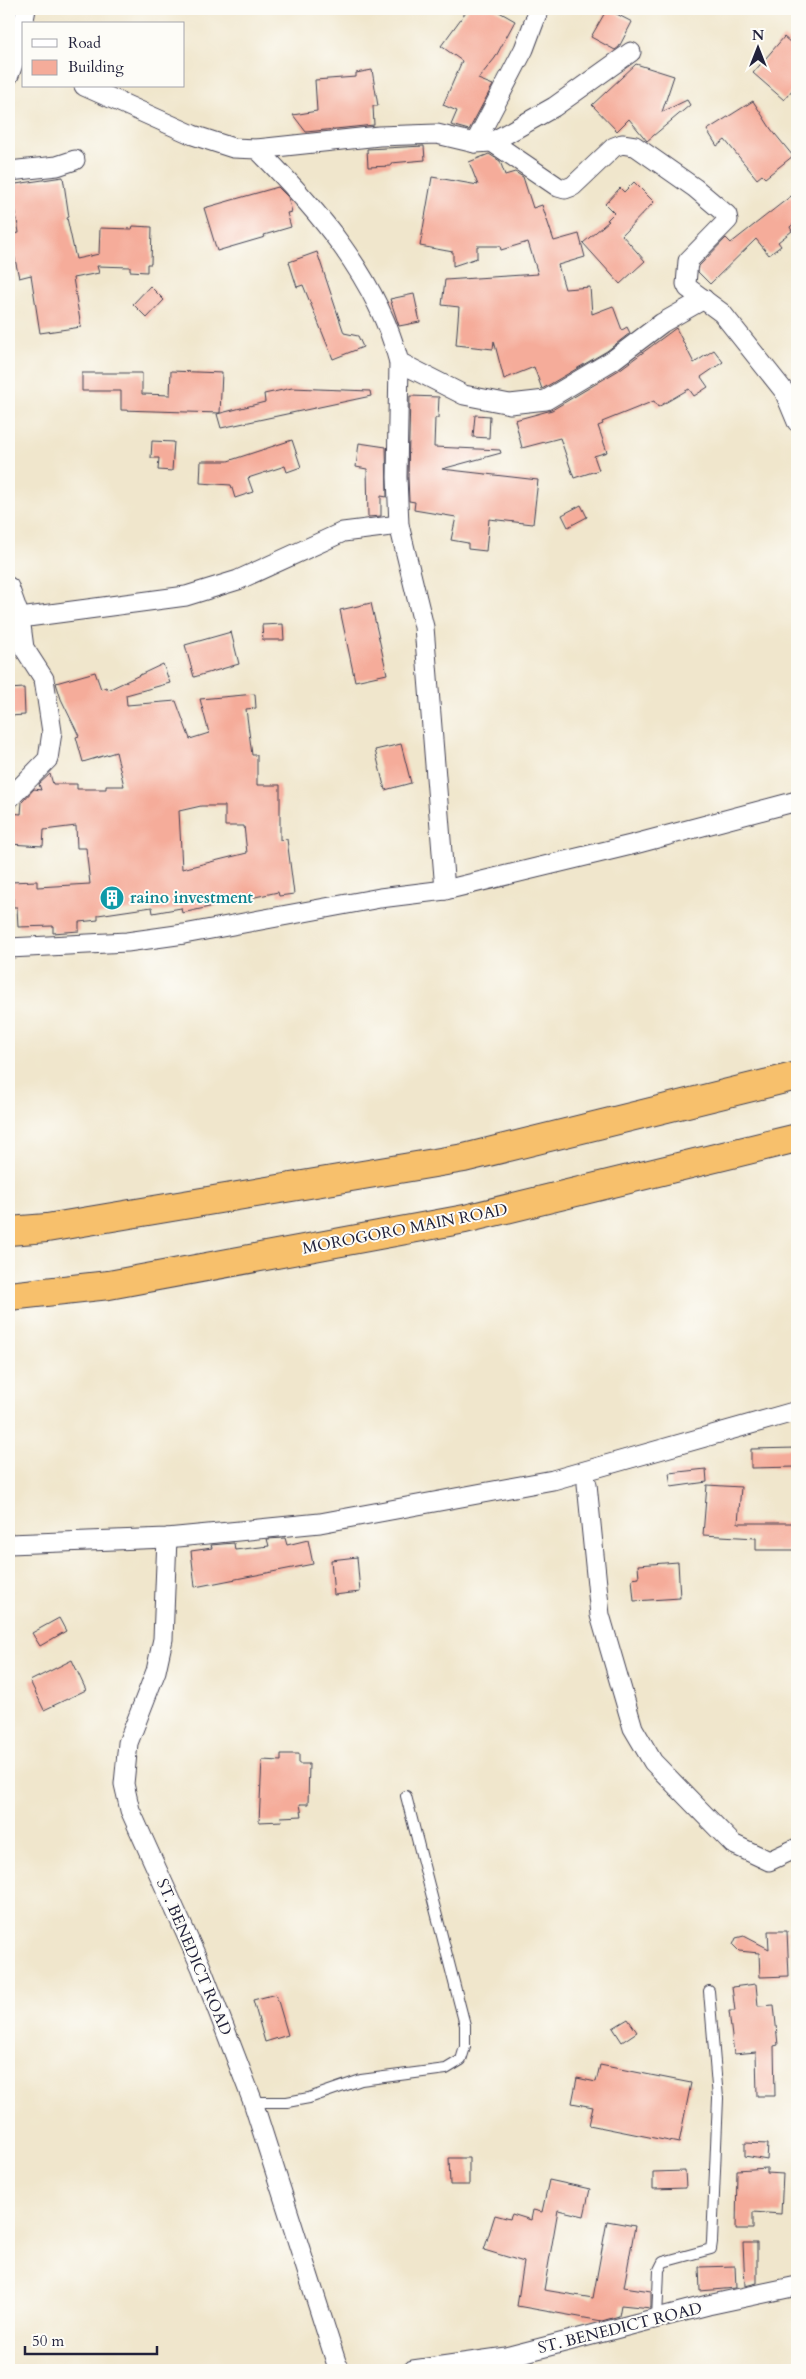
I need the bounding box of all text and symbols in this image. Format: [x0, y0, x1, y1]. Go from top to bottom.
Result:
legend [22, 22, 185, 88]
north arrow [734, 22, 784, 72]
text: N [752, 26, 764, 45]
text: Road [68, 33, 101, 53]
text: Building [68, 57, 124, 77]
building icon: raino investment [99, 885, 125, 911]
place label: raino investment [130, 887, 253, 909]
street label: MOROGORO MAIN ROAD [300, 1198, 510, 1260]
street label: ST. BENEDICT ROAD [151, 1875, 237, 2039]
street label: ST. BENEDICT ROAD [536, 2297, 704, 2359]
scale bar [25, 2324, 158, 2356]
text: 50 m [32, 2331, 64, 2351]

